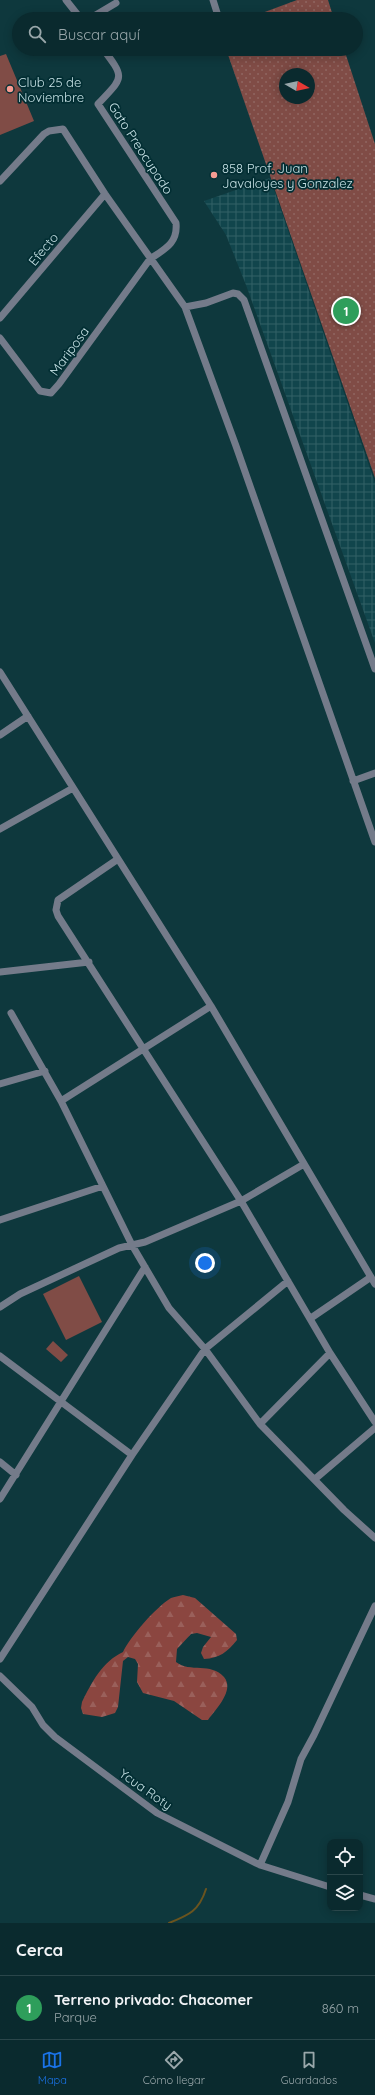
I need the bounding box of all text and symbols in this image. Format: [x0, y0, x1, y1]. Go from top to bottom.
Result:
search box [12, 12, 363, 56]
icon: search [26, 23, 48, 45]
text: Buscar aquí [58, 25, 140, 44]
north arrow [279, 68, 315, 104]
place label: Club 25 de Noviembre [18, 74, 84, 105]
marker: Club 25 de Noviembre [5, 84, 15, 94]
street label: Gato Preocupado [105, 99, 177, 197]
place label: 858 Prof. Juan Javaloyes y Gonzalez [222, 160, 353, 191]
marker: 858 Prof. Juan Javaloyes y Gonzalez [209, 170, 219, 180]
street label: Efecto [25, 229, 61, 269]
pin: 1 [333, 296, 359, 326]
street label: Mariposa [46, 324, 92, 378]
your location [195, 1253, 215, 1273]
street label: Ycua Roty [117, 1765, 175, 1813]
map controls [327, 1839, 363, 1911]
button: locate [327, 1839, 363, 1875]
button: layers [327, 1875, 363, 1911]
text: Cerca [16, 1939, 63, 1960]
text: Terreno privado: Chacomer [54, 1990, 253, 2009]
text: 1 [26, 2000, 32, 2016]
text: 860 m [322, 2000, 359, 2016]
text: Parque [54, 2009, 97, 2025]
tab: Mapa [38, 2049, 67, 2087]
tab: Cómo llegar [143, 2049, 205, 2087]
tab: Guardados [281, 2049, 337, 2087]

